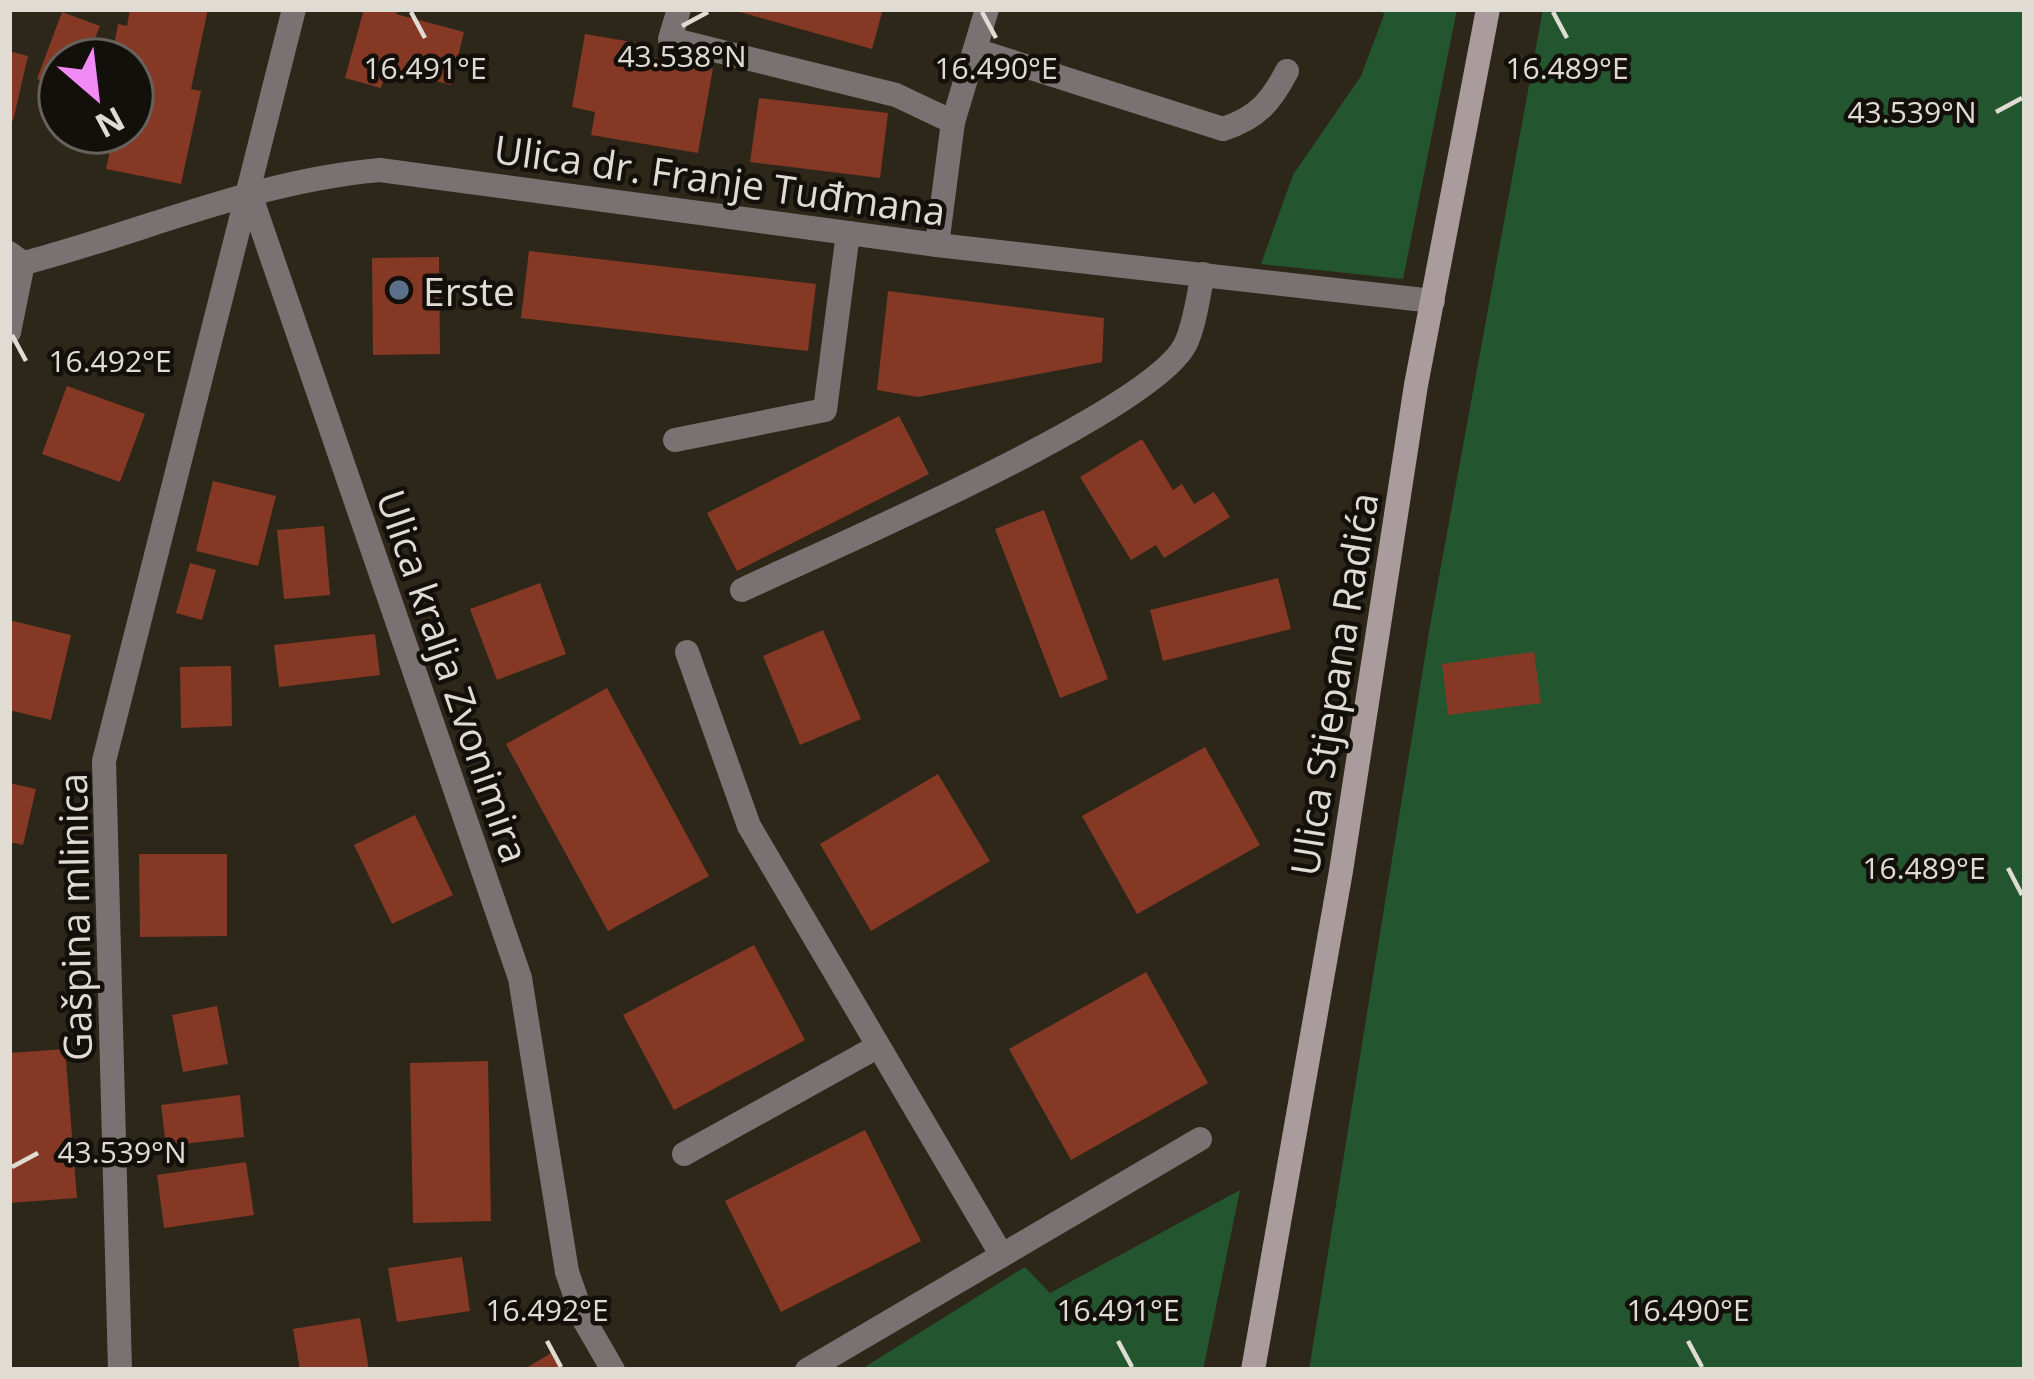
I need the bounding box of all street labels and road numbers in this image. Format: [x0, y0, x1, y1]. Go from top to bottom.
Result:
street label: Ulica dr. Franje Tuđmana [491, 121, 949, 237]
street label: Ulica kralja Zvonimira [365, 483, 543, 869]
street label: Ulica Stjepana Radića [1277, 489, 1389, 879]
street label: Gašpina mlinica [45, 773, 103, 1061]

